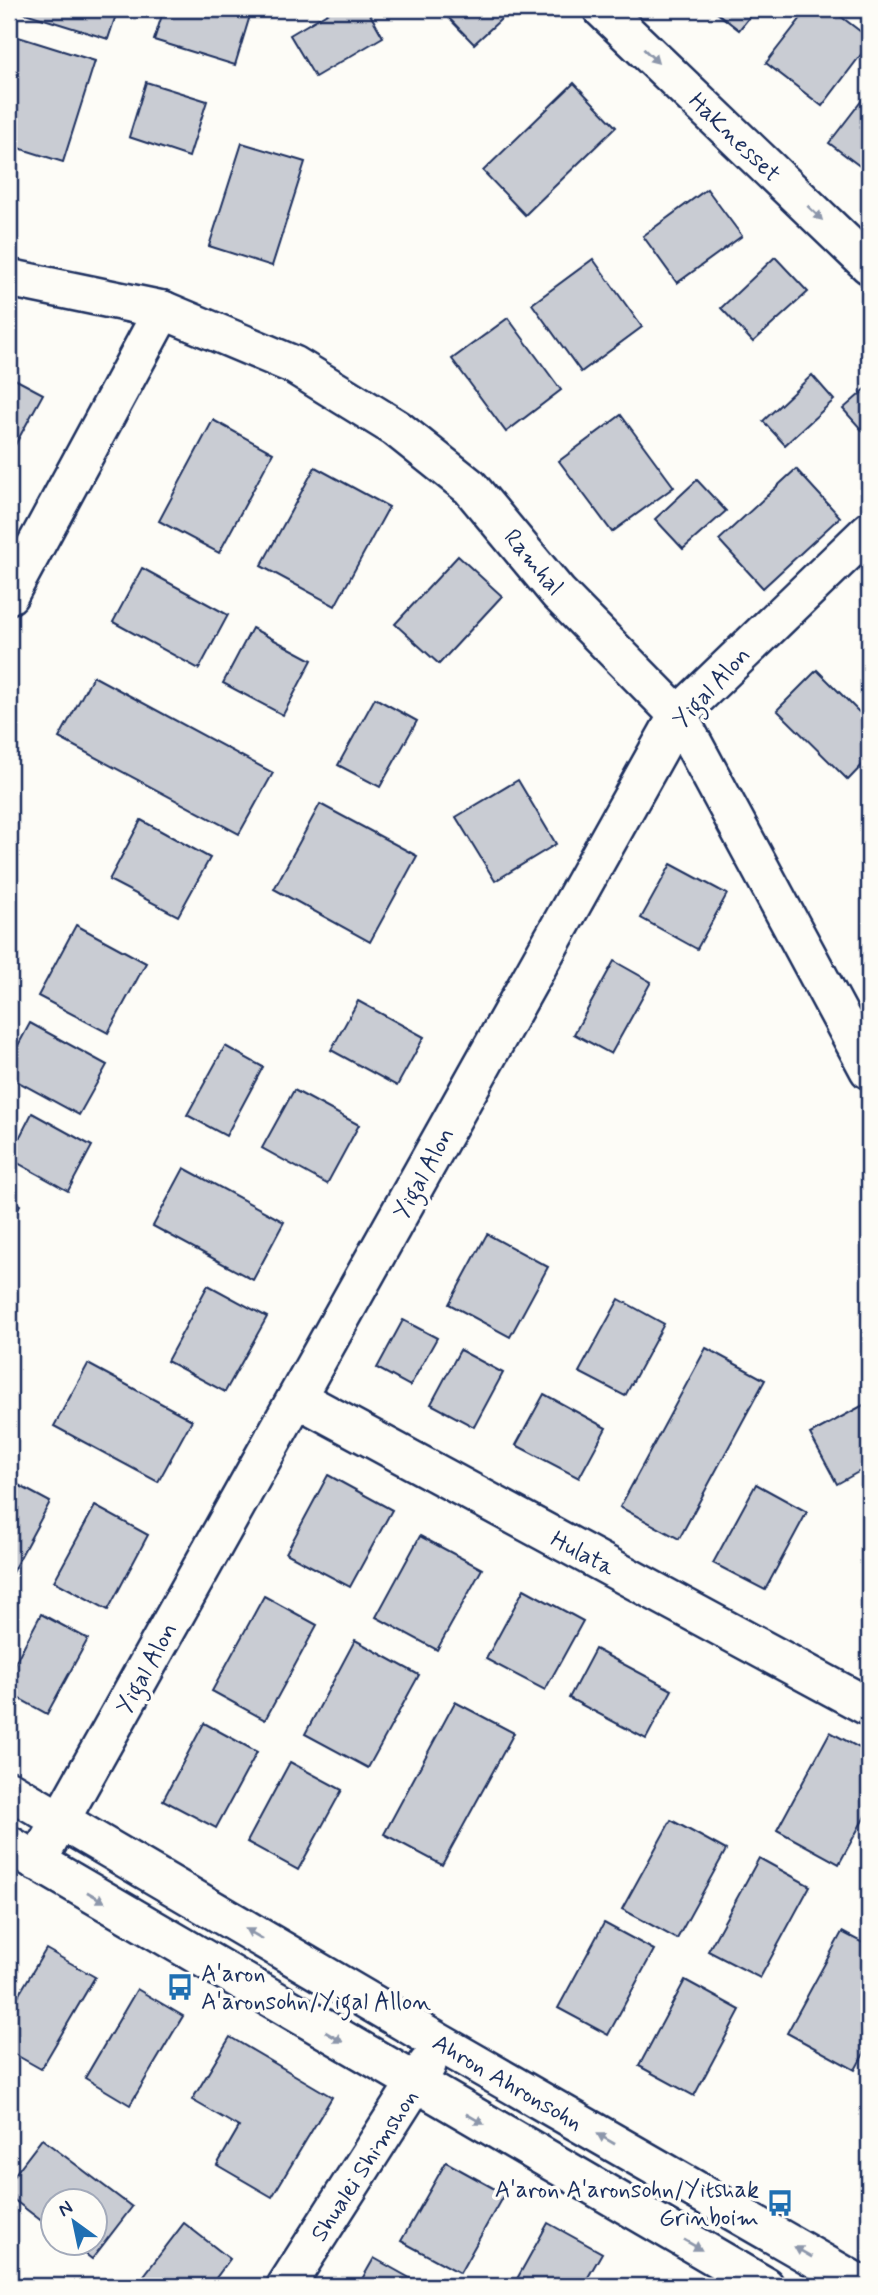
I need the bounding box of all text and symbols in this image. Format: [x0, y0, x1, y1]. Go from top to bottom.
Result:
one-way arrow [642, 47, 659, 63]
street label: HaKnesset [681, 86, 787, 190]
one-way arrow [807, 205, 824, 222]
street label: Ramhal [496, 523, 570, 603]
street label: Yigal Alon [666, 641, 760, 737]
street label: Yigal Alon [386, 1122, 465, 1227]
street label: Hulata [545, 1525, 620, 1584]
street label: Yigal Alon [109, 1617, 188, 1722]
one-way arrow [86, 1890, 105, 1903]
one-way arrow [245, 1928, 264, 1941]
place label: A'aron A'aronsohn/Yigal Allon [201, 1959, 431, 2021]
bus stop icon: A'aron A'aronsohn/Yigal Allon [165, 1972, 195, 2002]
street label: Ahron Ahronsohn [426, 2028, 588, 2139]
one-way arrow [325, 2030, 344, 2043]
street label: Shualei Shimshon [304, 2084, 426, 2248]
one-way arrow [465, 2113, 484, 2125]
one-way arrow [597, 2132, 616, 2145]
place label: A'aron A'aronsohn/Yitshak Grinboim [495, 2175, 759, 2234]
north arrow [38, 2186, 108, 2256]
bus stop icon: A'aron A'aronsohn/Yitshak Grinboim [765, 2188, 795, 2218]
text: N [53, 2195, 78, 2223]
one-way arrow [683, 2239, 702, 2251]
one-way arrow [794, 2246, 813, 2258]

